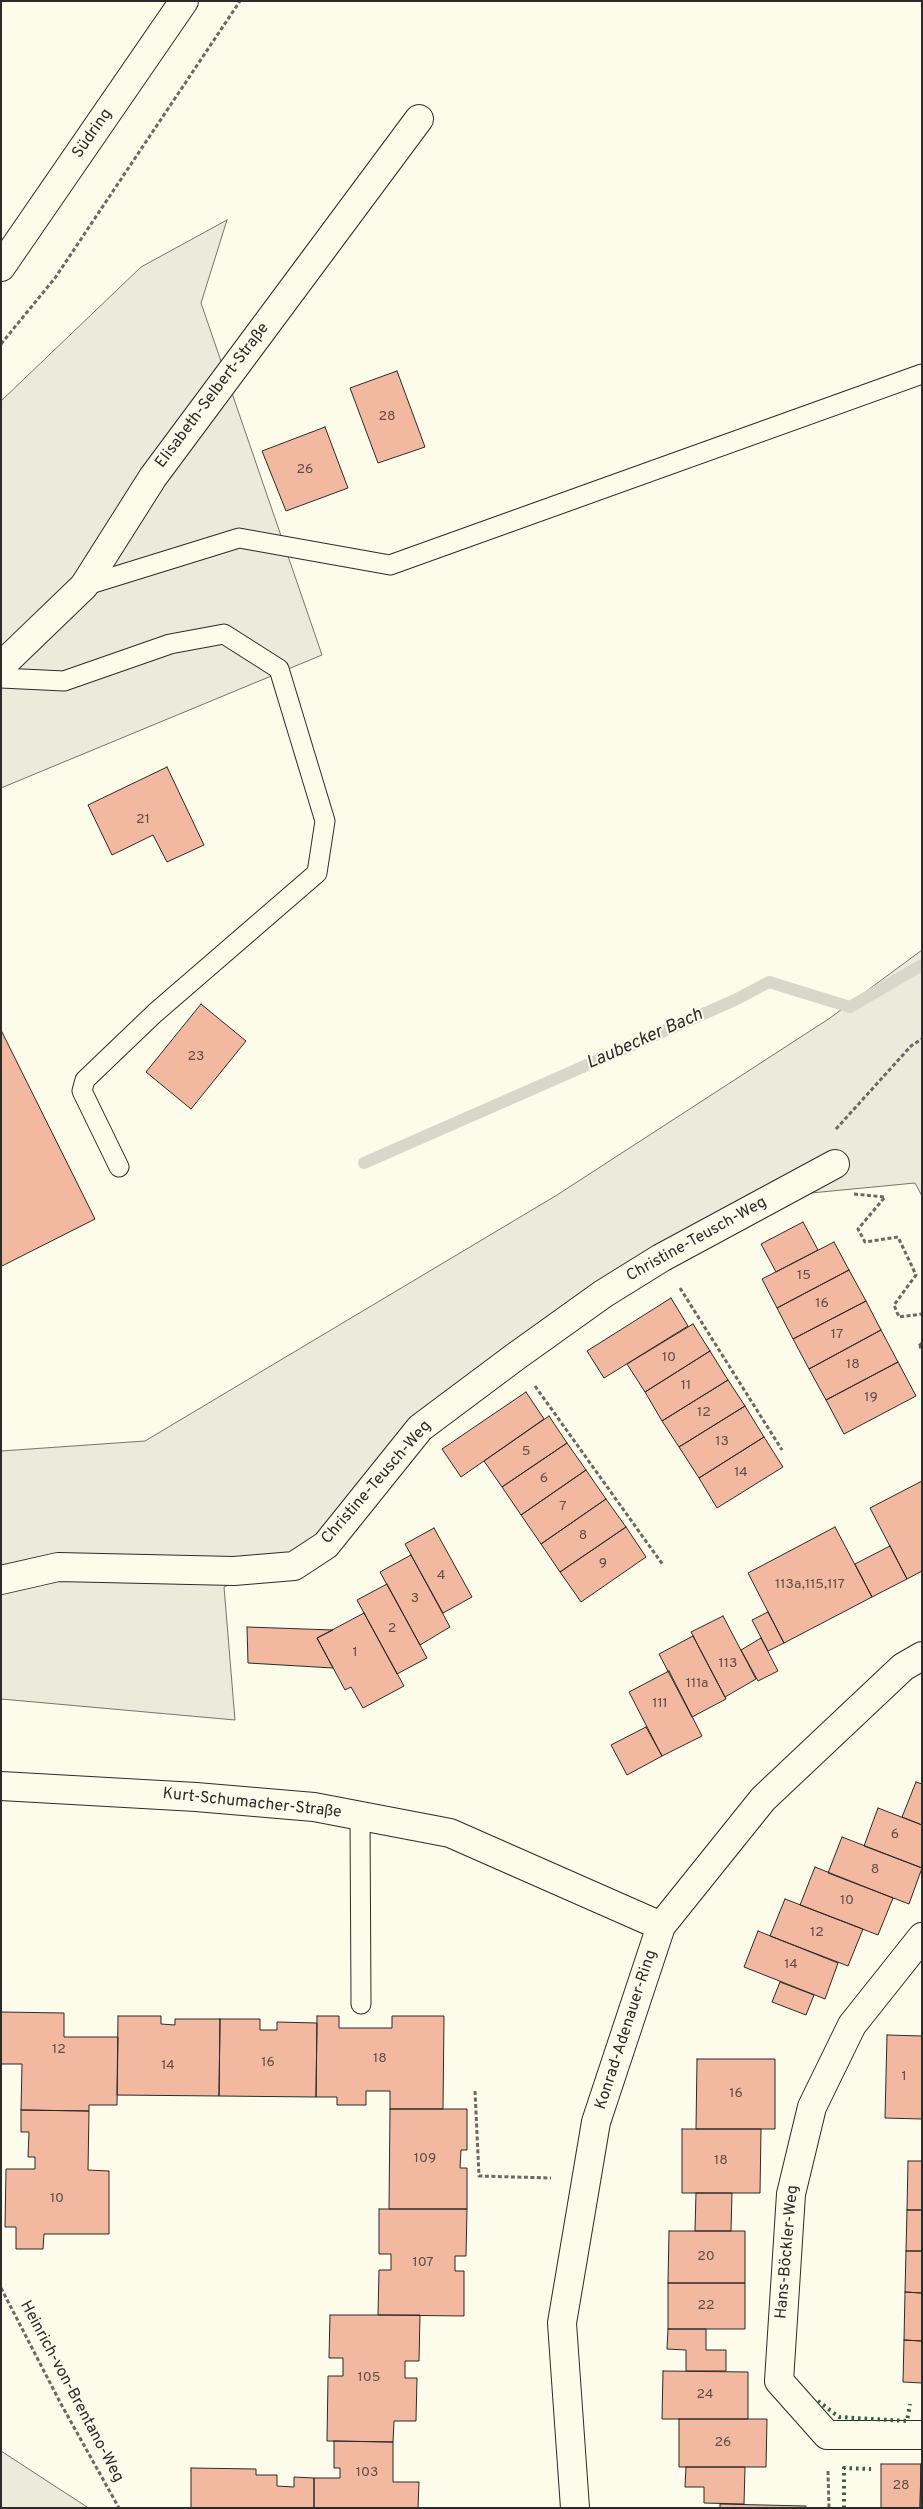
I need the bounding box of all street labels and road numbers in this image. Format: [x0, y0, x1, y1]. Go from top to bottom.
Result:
street label: Südring [69, 106, 117, 162]
street label: Elisabeth-Selbert-Straße [152, 320, 274, 472]
street label: Christine-Teusch-Weg [623, 1193, 771, 1287]
street label: Christine-Teusch-Weg [318, 1417, 436, 1549]
street label: Kurt-Schumacher-Straße [162, 1785, 342, 1823]
street label: Konrad-Adenauer-Ring [592, 1948, 662, 2112]
street label: Hans-Böckler-Weg [773, 2184, 803, 2320]
street label: Heinrich-von-Brentano-Weg [15, 2298, 127, 2486]

